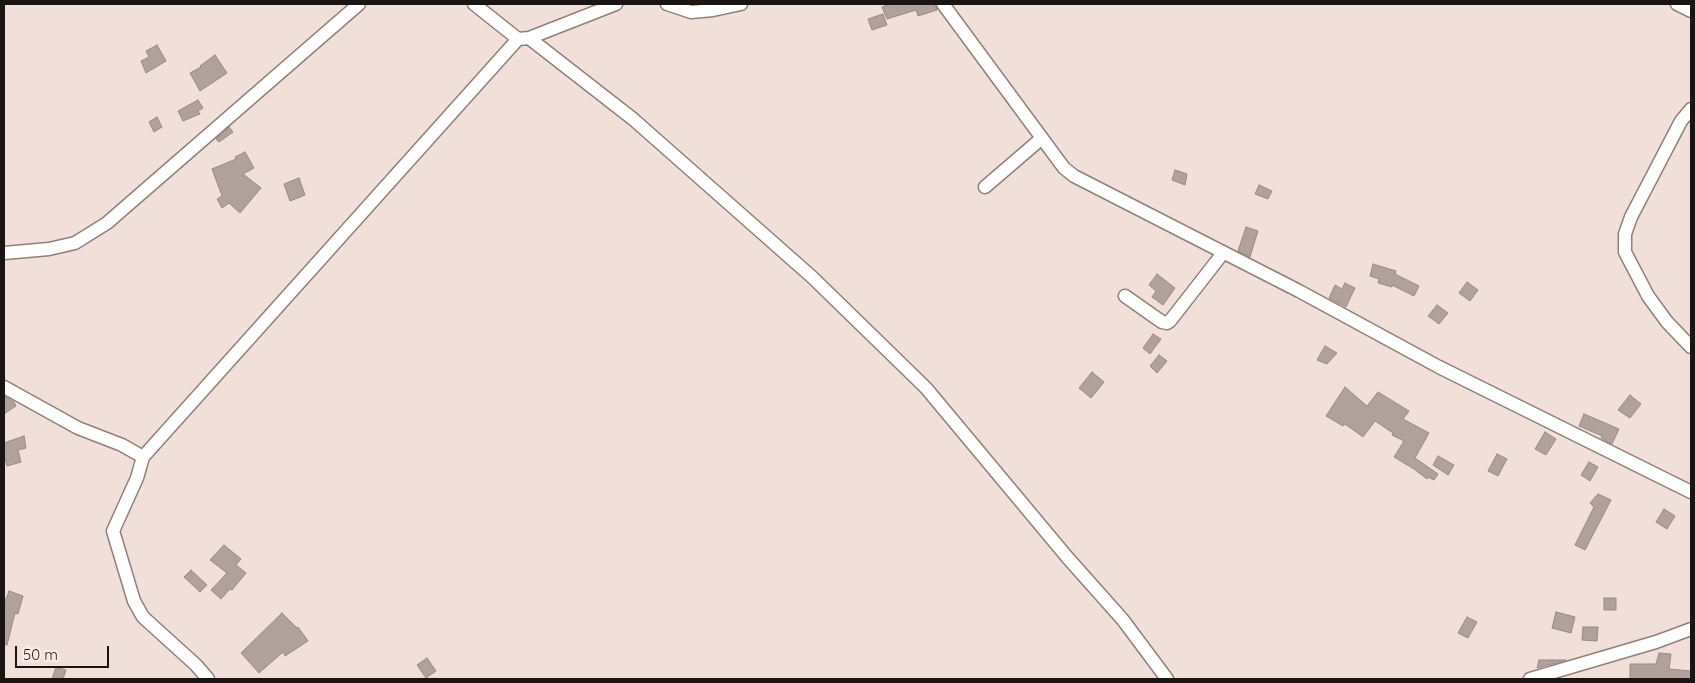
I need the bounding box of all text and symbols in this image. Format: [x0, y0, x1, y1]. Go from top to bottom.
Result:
scale bar [18, 636, 111, 668]
text: 50 m [23, 645, 58, 664]

